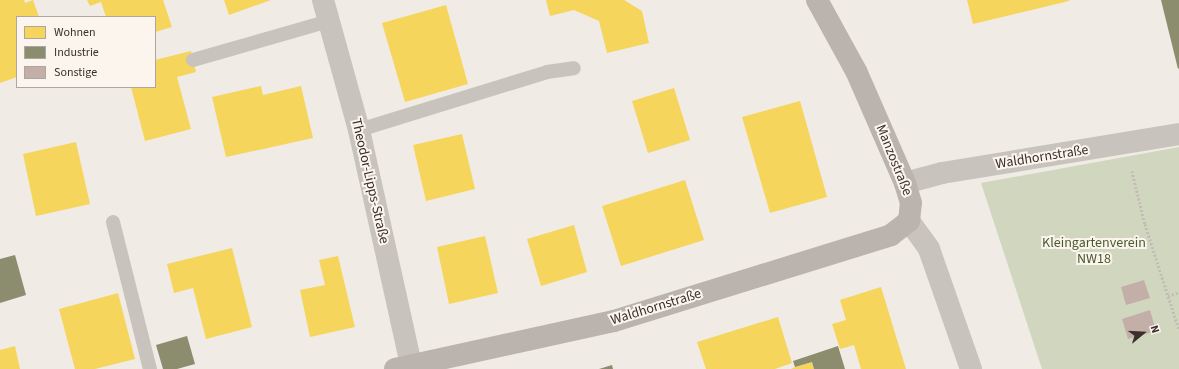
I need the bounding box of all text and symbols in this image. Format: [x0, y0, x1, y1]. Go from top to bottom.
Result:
legend [16, 16, 156, 88]
text: Wohnen [54, 24, 96, 41]
text: Industrie [54, 44, 99, 61]
text: Sonstige [54, 64, 97, 81]
street label: Theodor-Lipps-Straße [347, 117, 393, 245]
street label: Manzostraße [872, 122, 916, 198]
street label: Waldhornstraße [994, 141, 1090, 173]
park label: Kleingartenverein NW18 [1042, 235, 1146, 268]
street label: Waldhornstraße [609, 285, 703, 329]
north arrow [1123, 313, 1163, 353]
text: N [1147, 323, 1163, 335]

